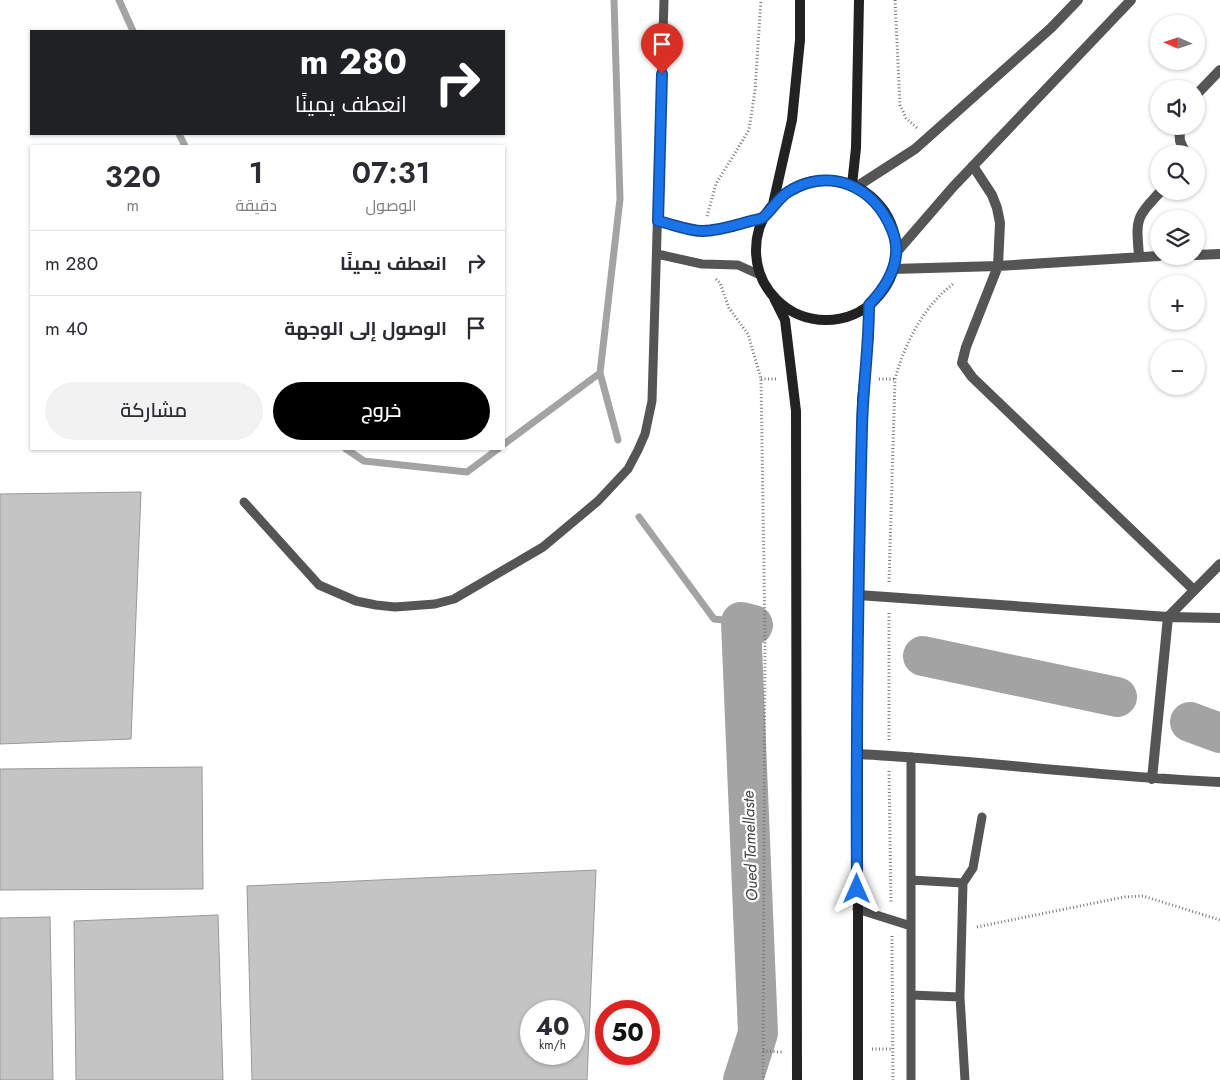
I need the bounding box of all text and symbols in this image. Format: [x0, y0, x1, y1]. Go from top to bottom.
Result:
north arrow [1150, 15, 1205, 70]
map controls [1150, 15, 1205, 395]
pin [641, 23, 683, 74]
icon: arrive [648, 30, 676, 58]
text: 280 m [300, 37, 407, 87]
icon: right [425, 50, 490, 115]
button: sound [1150, 80, 1205, 135]
text: انعطف يمينًا [295, 88, 407, 120]
button: search [1150, 145, 1205, 200]
text: 1 [249, 151, 264, 194]
text: 07:31 [352, 151, 430, 194]
text: 320 [105, 155, 161, 198]
text: m [126, 194, 139, 217]
text: دقيقة [235, 194, 277, 217]
text: الوصول [366, 194, 416, 217]
button: layers [1150, 210, 1205, 265]
icon: right [462, 249, 490, 277]
text: 280 m [45, 250, 98, 277]
text: انعطف يمينًا [340, 250, 447, 277]
button: + [1150, 275, 1205, 330]
icon: arrive [462, 314, 490, 342]
text: 40 m [45, 315, 88, 342]
text: الوصول إلى الوجهة [284, 315, 447, 342]
button: − [1150, 340, 1205, 395]
button: مشاركة [45, 382, 263, 440]
button: خروج [273, 382, 490, 440]
water label: Oued Tamellaste [737, 790, 763, 902]
position arrow [830, 862, 882, 914]
speed limit sign: 50 [595, 1000, 660, 1065]
text: 40 [535, 1008, 570, 1044]
text: km/h [539, 1036, 566, 1054]

